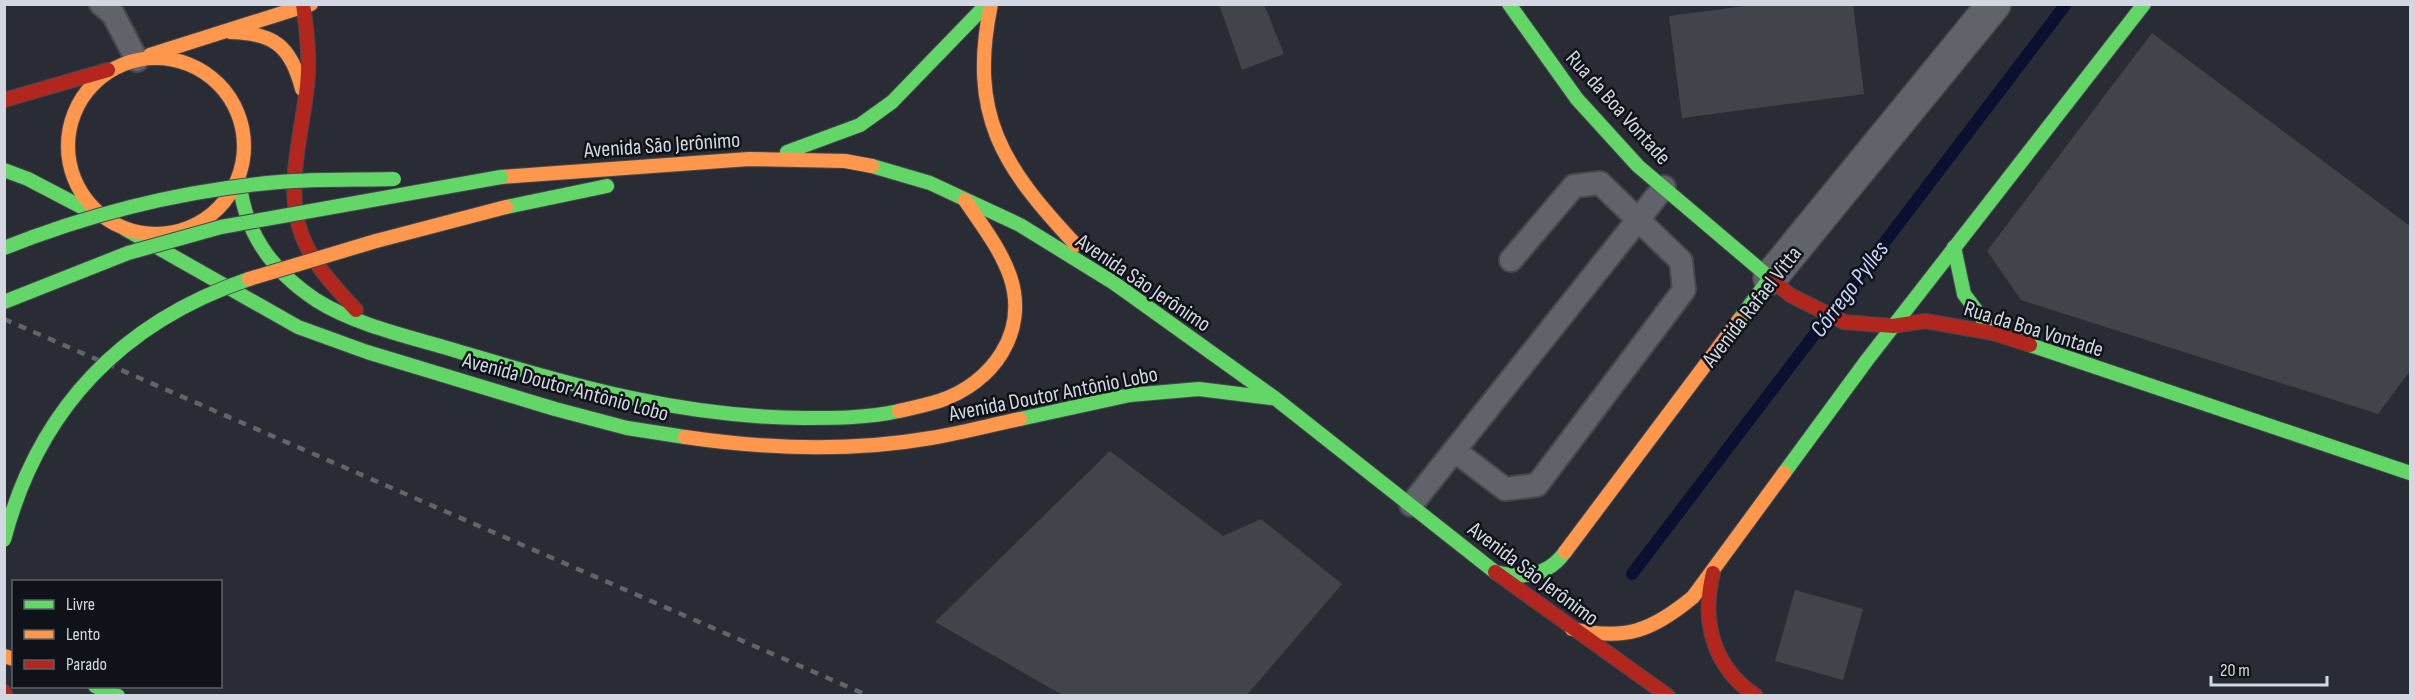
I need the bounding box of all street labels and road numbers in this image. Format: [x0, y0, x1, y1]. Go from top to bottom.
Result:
street label: Rua da Boa Vontade [1560, 45, 1676, 171]
street label: Avenida São Jerônimo [582, 127, 741, 164]
street label: Avenida São Jerônimo [1070, 228, 1216, 338]
street label: Avenida Rafael Vitta [1696, 241, 1808, 374]
street label: Rua da Boa Vontade [1961, 295, 2107, 363]
street label: Avenida Doutor Antônio Lobo [459, 347, 672, 428]
street label: Avenida Doutor Antônio Lobo [946, 361, 1160, 428]
street label: Avenida São Jerônimo [1462, 516, 1604, 632]

